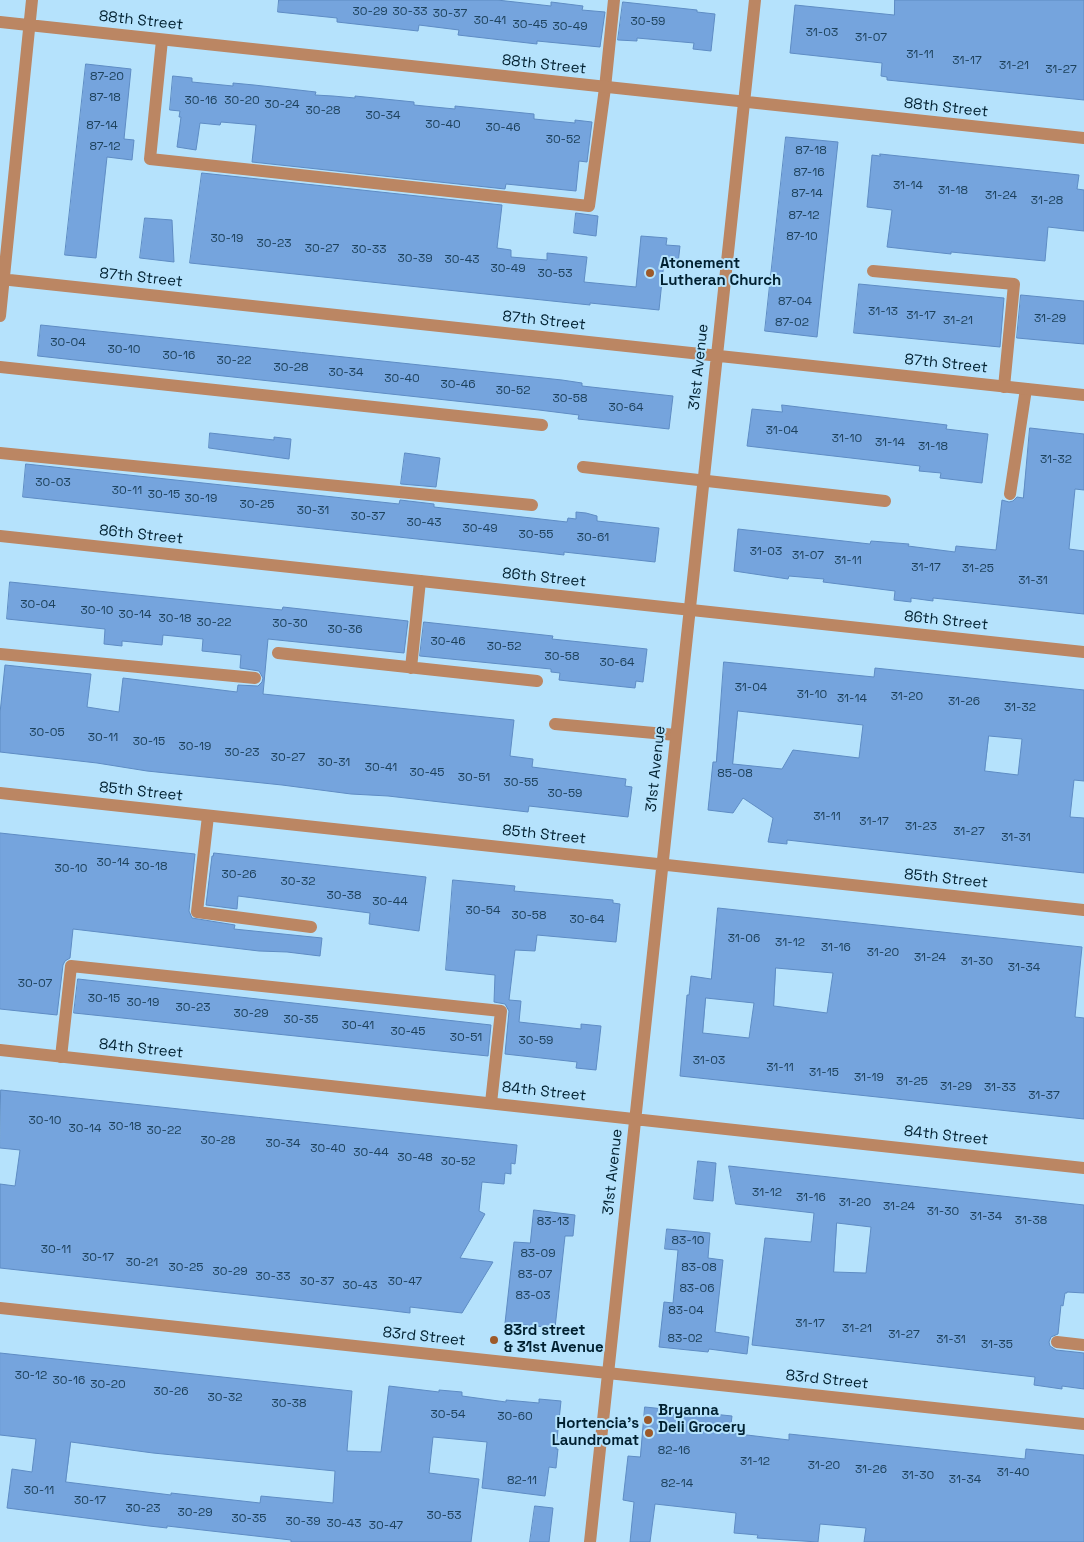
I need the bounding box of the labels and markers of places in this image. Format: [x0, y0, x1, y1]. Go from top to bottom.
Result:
place label: Atonement Lutheran Church [660, 255, 781, 290]
marker: Atonement Lutheran Church [644, 267, 656, 279]
place label: 83rd street & 31st Avenue [504, 1322, 604, 1357]
marker: 83rd street & 31st Avenue [488, 1334, 500, 1346]
place label: Bryanna Deli Grocery [658, 1402, 746, 1437]
marker: Bryanna Deli Grocery [642, 1414, 654, 1426]
place label: Hortencia’s Laundromat [552, 1415, 639, 1450]
marker: Hortencia’s Laundromat [643, 1427, 655, 1439]

